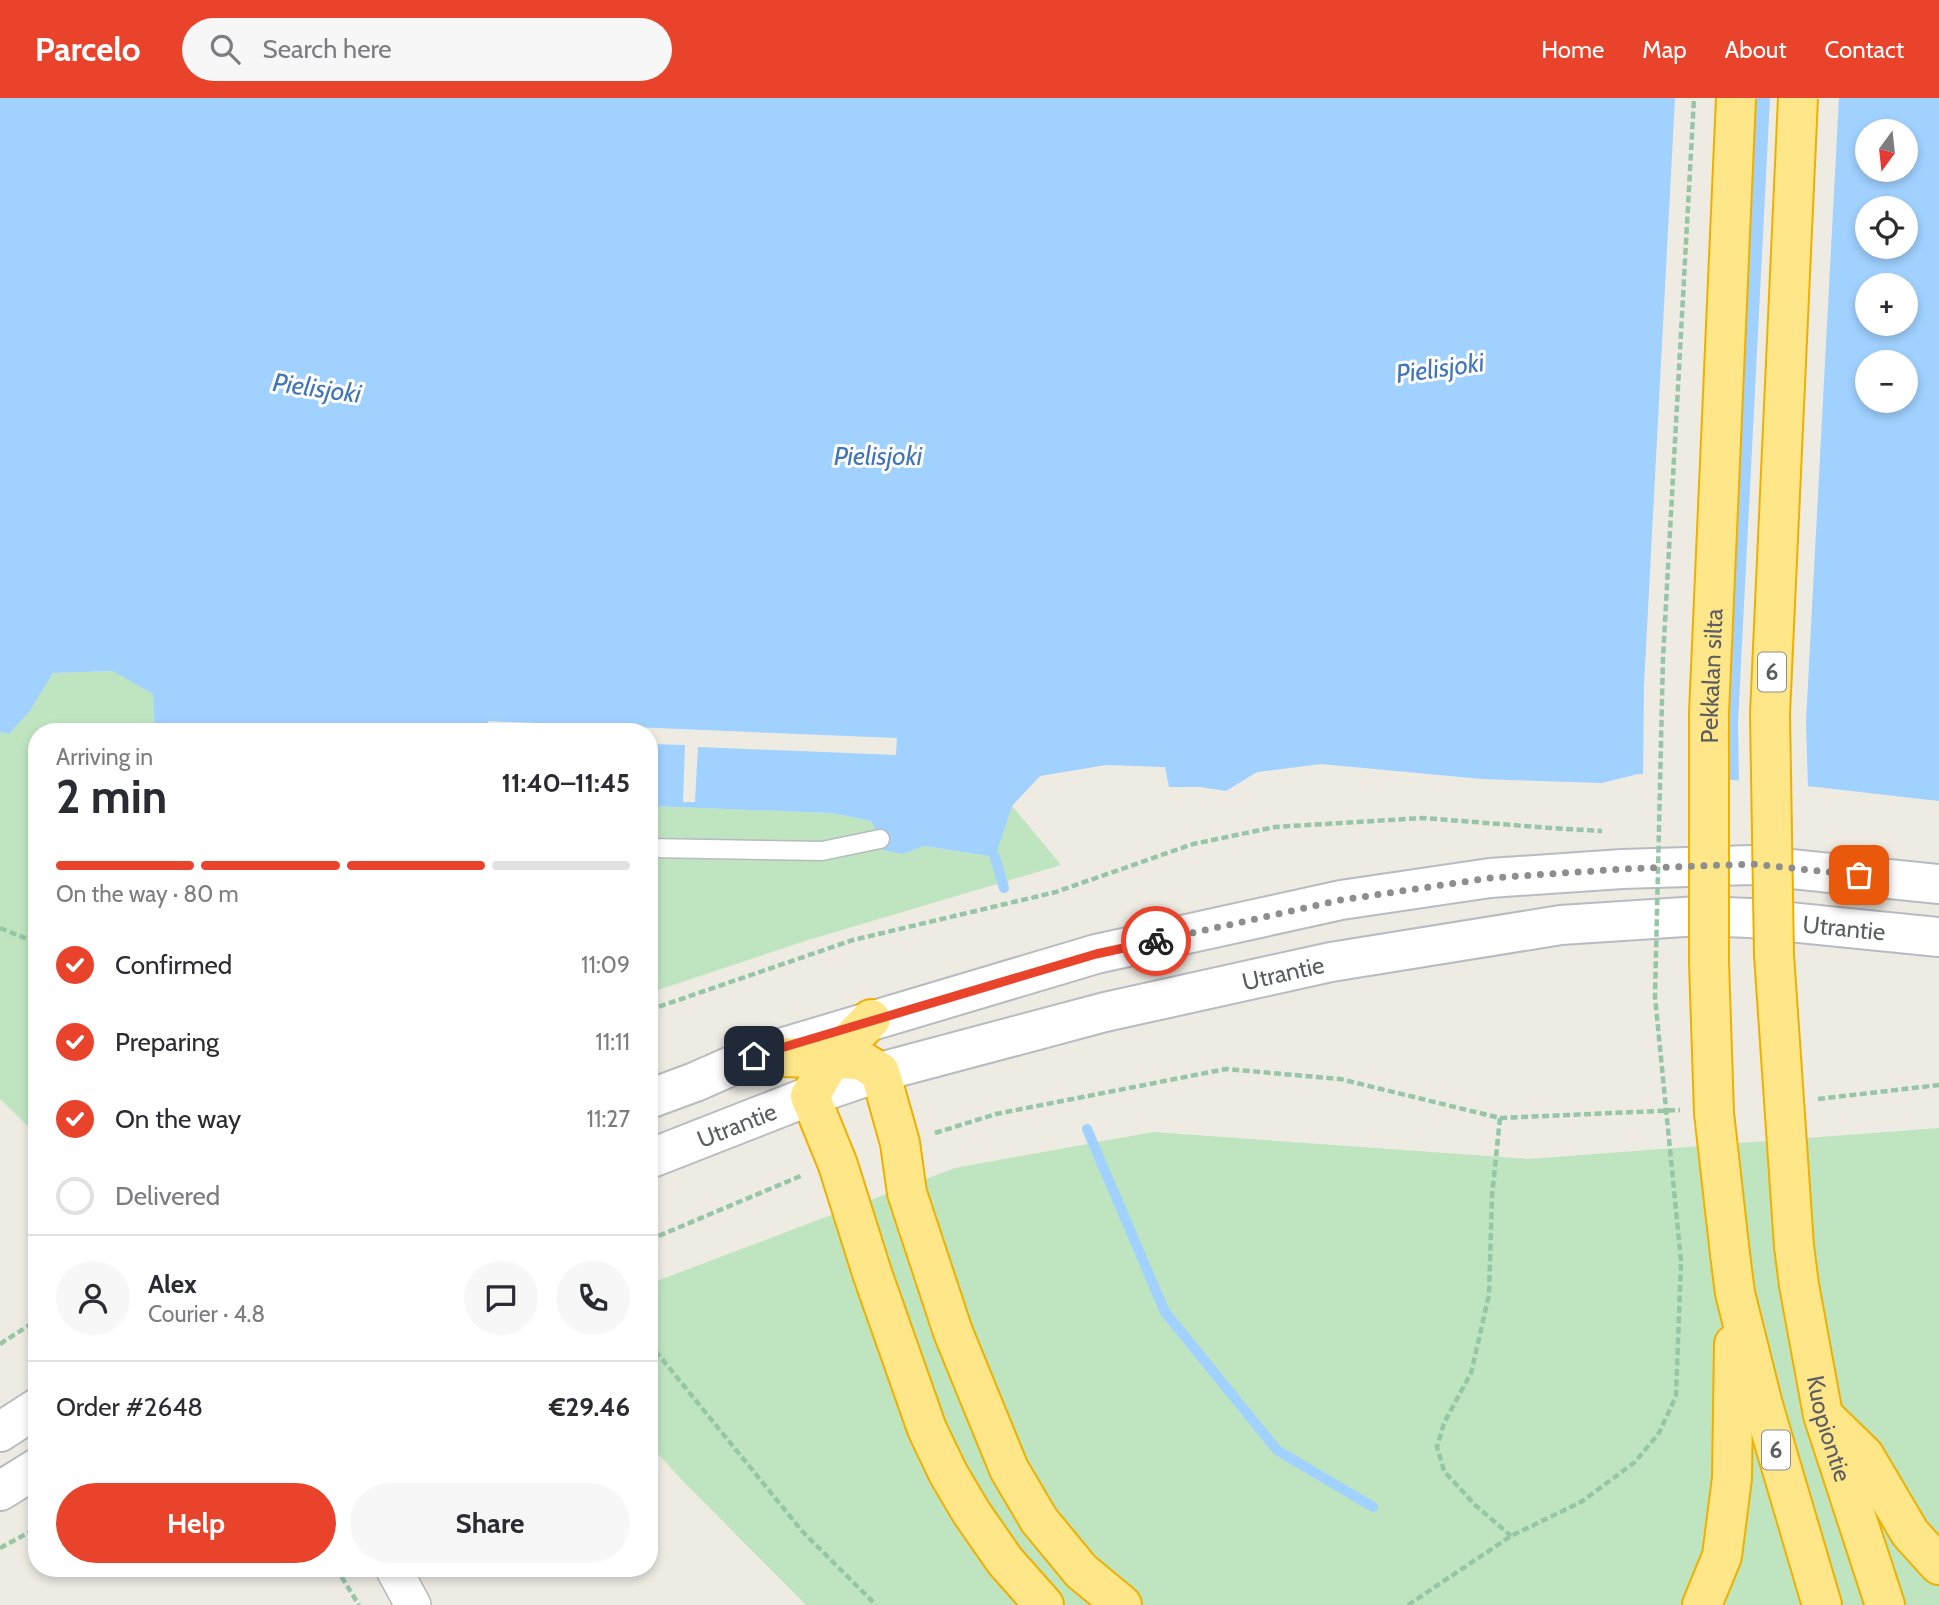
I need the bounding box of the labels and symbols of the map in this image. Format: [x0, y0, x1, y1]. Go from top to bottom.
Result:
north arrow [1855, 119, 1918, 182]
water label: Pielisjoki [1394, 346, 1487, 390]
water label: Pielisjoki [271, 366, 364, 410]
water label: Pielisjoki [834, 440, 923, 472]
street label: Pekkalan silta [1694, 608, 1728, 743]
road number: 6 [1758, 652, 1786, 692]
pin [1829, 845, 1889, 905]
courier [1121, 906, 1191, 976]
street label: Utrantie [1801, 909, 1887, 946]
street label: Utrantie [1239, 950, 1327, 996]
pin [724, 1026, 784, 1086]
street label: Utrantie [693, 1096, 780, 1153]
street label: Kuopiontie [1801, 1373, 1858, 1485]
road number: 6 [1762, 1430, 1790, 1470]

